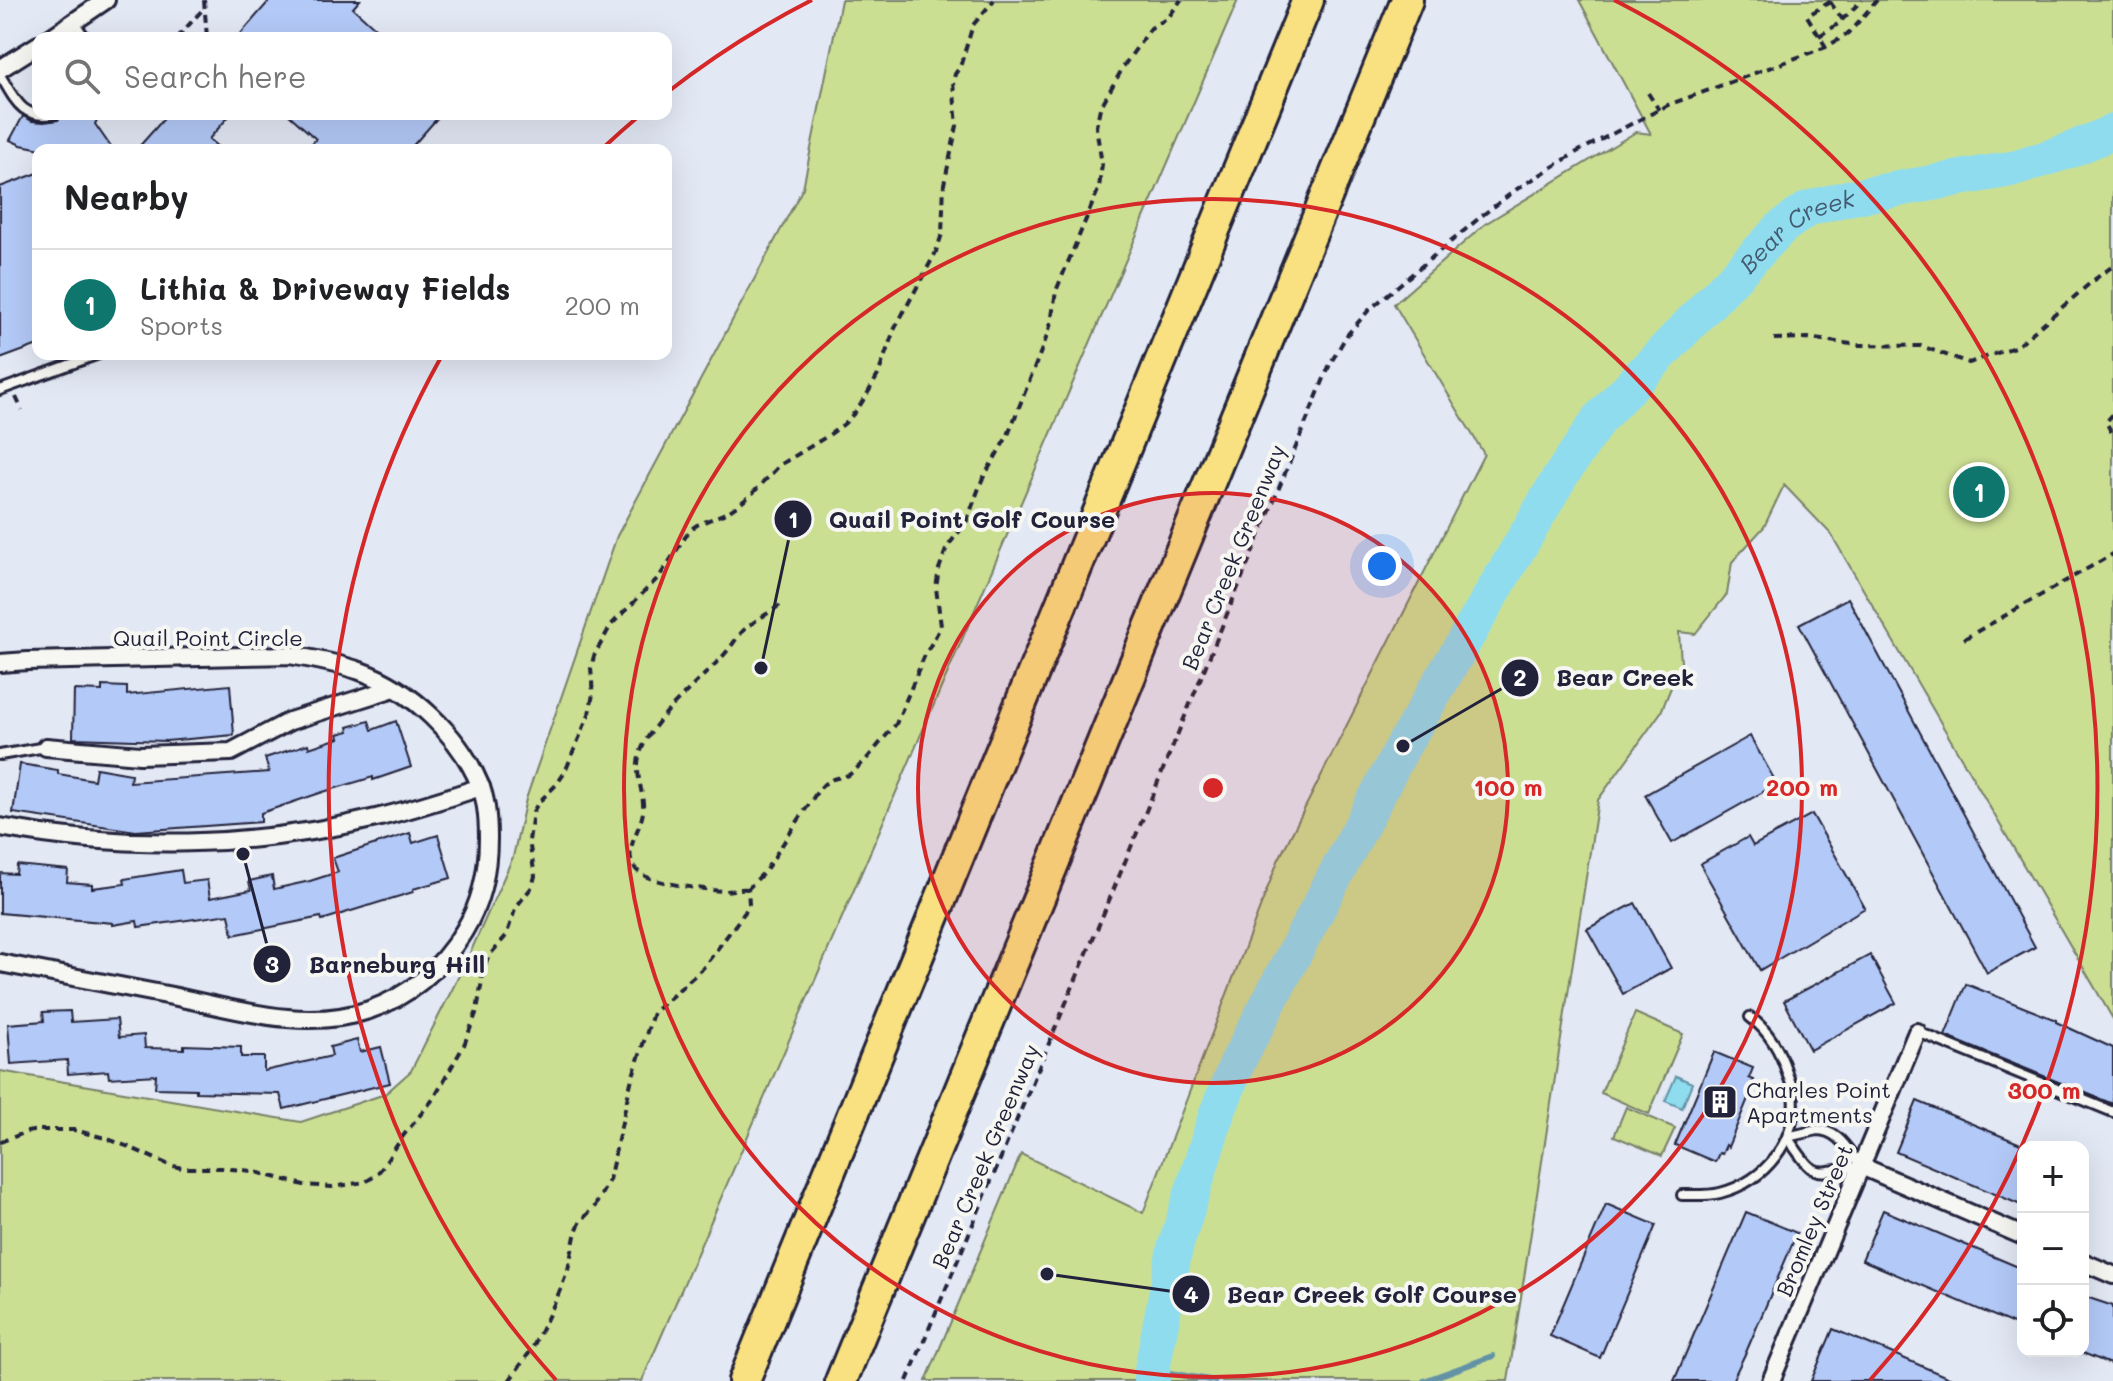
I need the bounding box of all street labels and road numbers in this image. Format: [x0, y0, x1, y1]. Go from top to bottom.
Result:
street label: Bear Creek Greenway [1174, 440, 1292, 674]
street label: Quail Point Circle [113, 623, 303, 652]
street label: Bear Creek Greenway [925, 1039, 1045, 1273]
street label: Bromley Street [1769, 1139, 1859, 1301]

